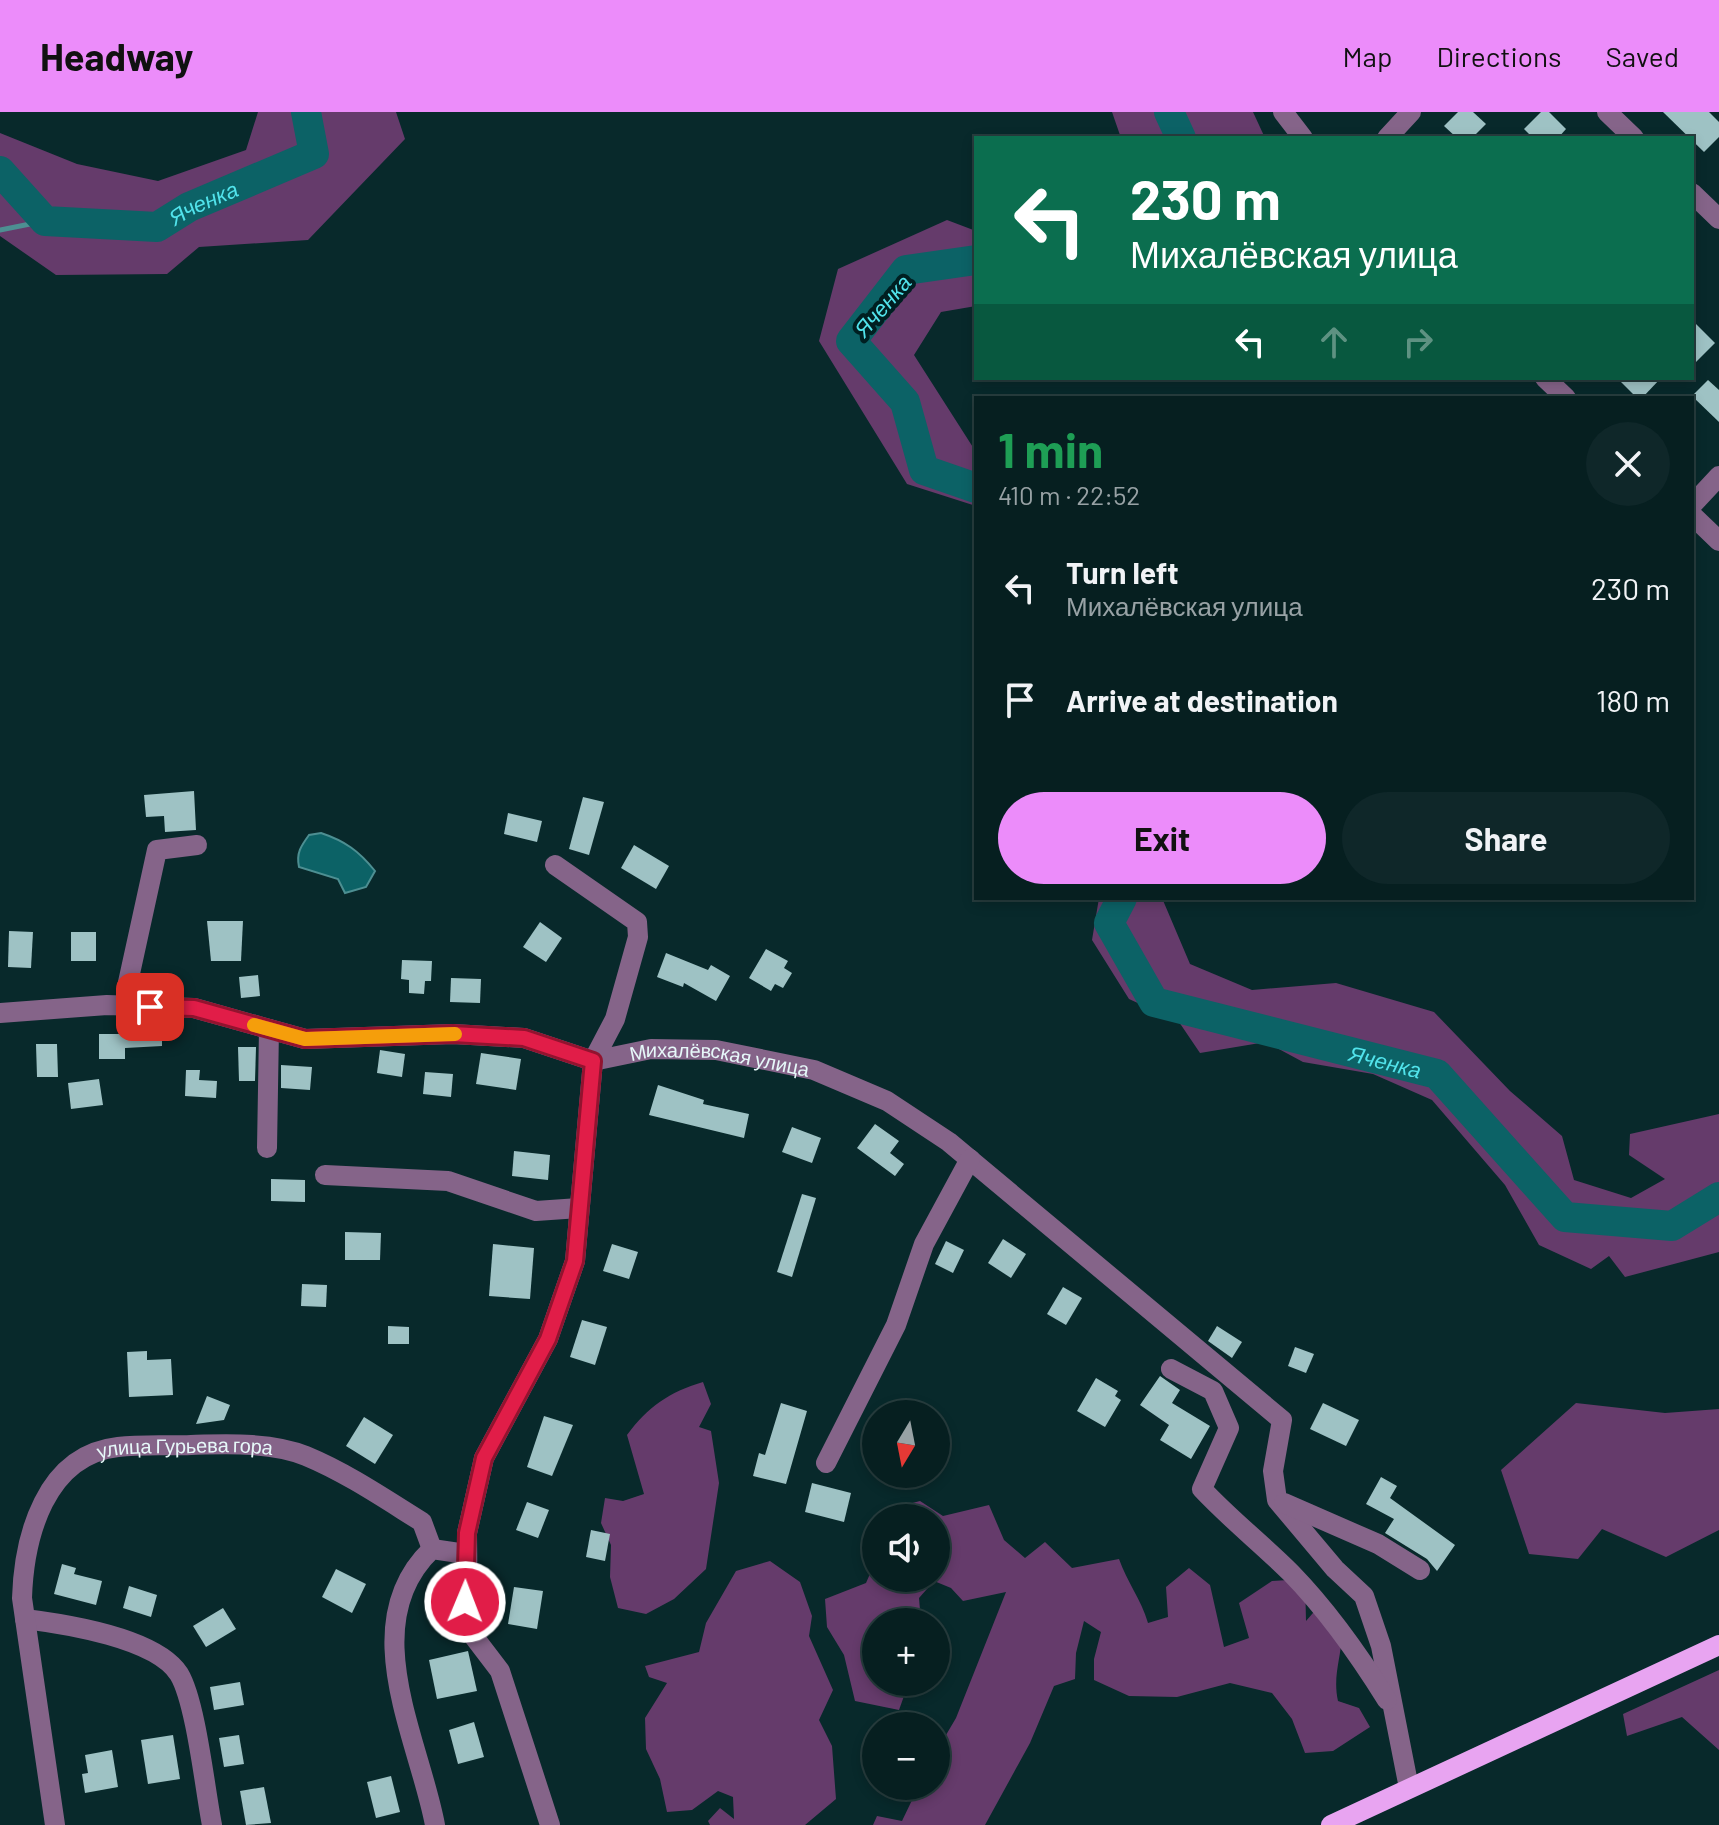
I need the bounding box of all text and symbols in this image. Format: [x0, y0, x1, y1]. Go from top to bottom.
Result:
text: Headway [40, 33, 193, 79]
text: Map [1343, 39, 1392, 73]
text: Directions [1436, 39, 1562, 73]
text: Saved [1606, 39, 1679, 73]
text: 230 m [1130, 164, 1281, 231]
icon: left [998, 168, 1102, 272]
water label: Яченка [163, 175, 242, 230]
text: Михалёвская улица [1130, 232, 1458, 275]
water label: Яченка [847, 269, 916, 342]
icon: left [1228, 320, 1272, 364]
icon: ahead [1312, 320, 1356, 364]
icon: right [1396, 320, 1440, 364]
text: 1 min [998, 420, 1103, 478]
button: close [1586, 422, 1670, 506]
text: 410 m · 22:52 [998, 479, 1140, 510]
text: Turn left [1066, 554, 1179, 590]
icon: left [998, 566, 1042, 610]
text: 230 m [1591, 570, 1670, 606]
text: Михалёвская улица [1066, 590, 1303, 621]
icon: arrive [998, 678, 1042, 722]
text: Arrive at destination [1066, 682, 1338, 718]
text: 180 m [1596, 682, 1670, 718]
button: Exit [998, 792, 1326, 884]
button: Share [1342, 792, 1670, 884]
pin [116, 973, 184, 1041]
icon: arrive [128, 985, 172, 1029]
street label: Михалёвская улица [627, 1037, 813, 1081]
water label: Яченка [1346, 1039, 1424, 1083]
north arrow [862, 1400, 950, 1488]
map controls [862, 1400, 950, 1800]
street label: улица Гурьева гора [94, 1432, 275, 1463]
button: sound [862, 1504, 950, 1592]
position arrow [423, 1560, 507, 1644]
button: + [862, 1608, 950, 1696]
button: − [862, 1712, 950, 1800]

